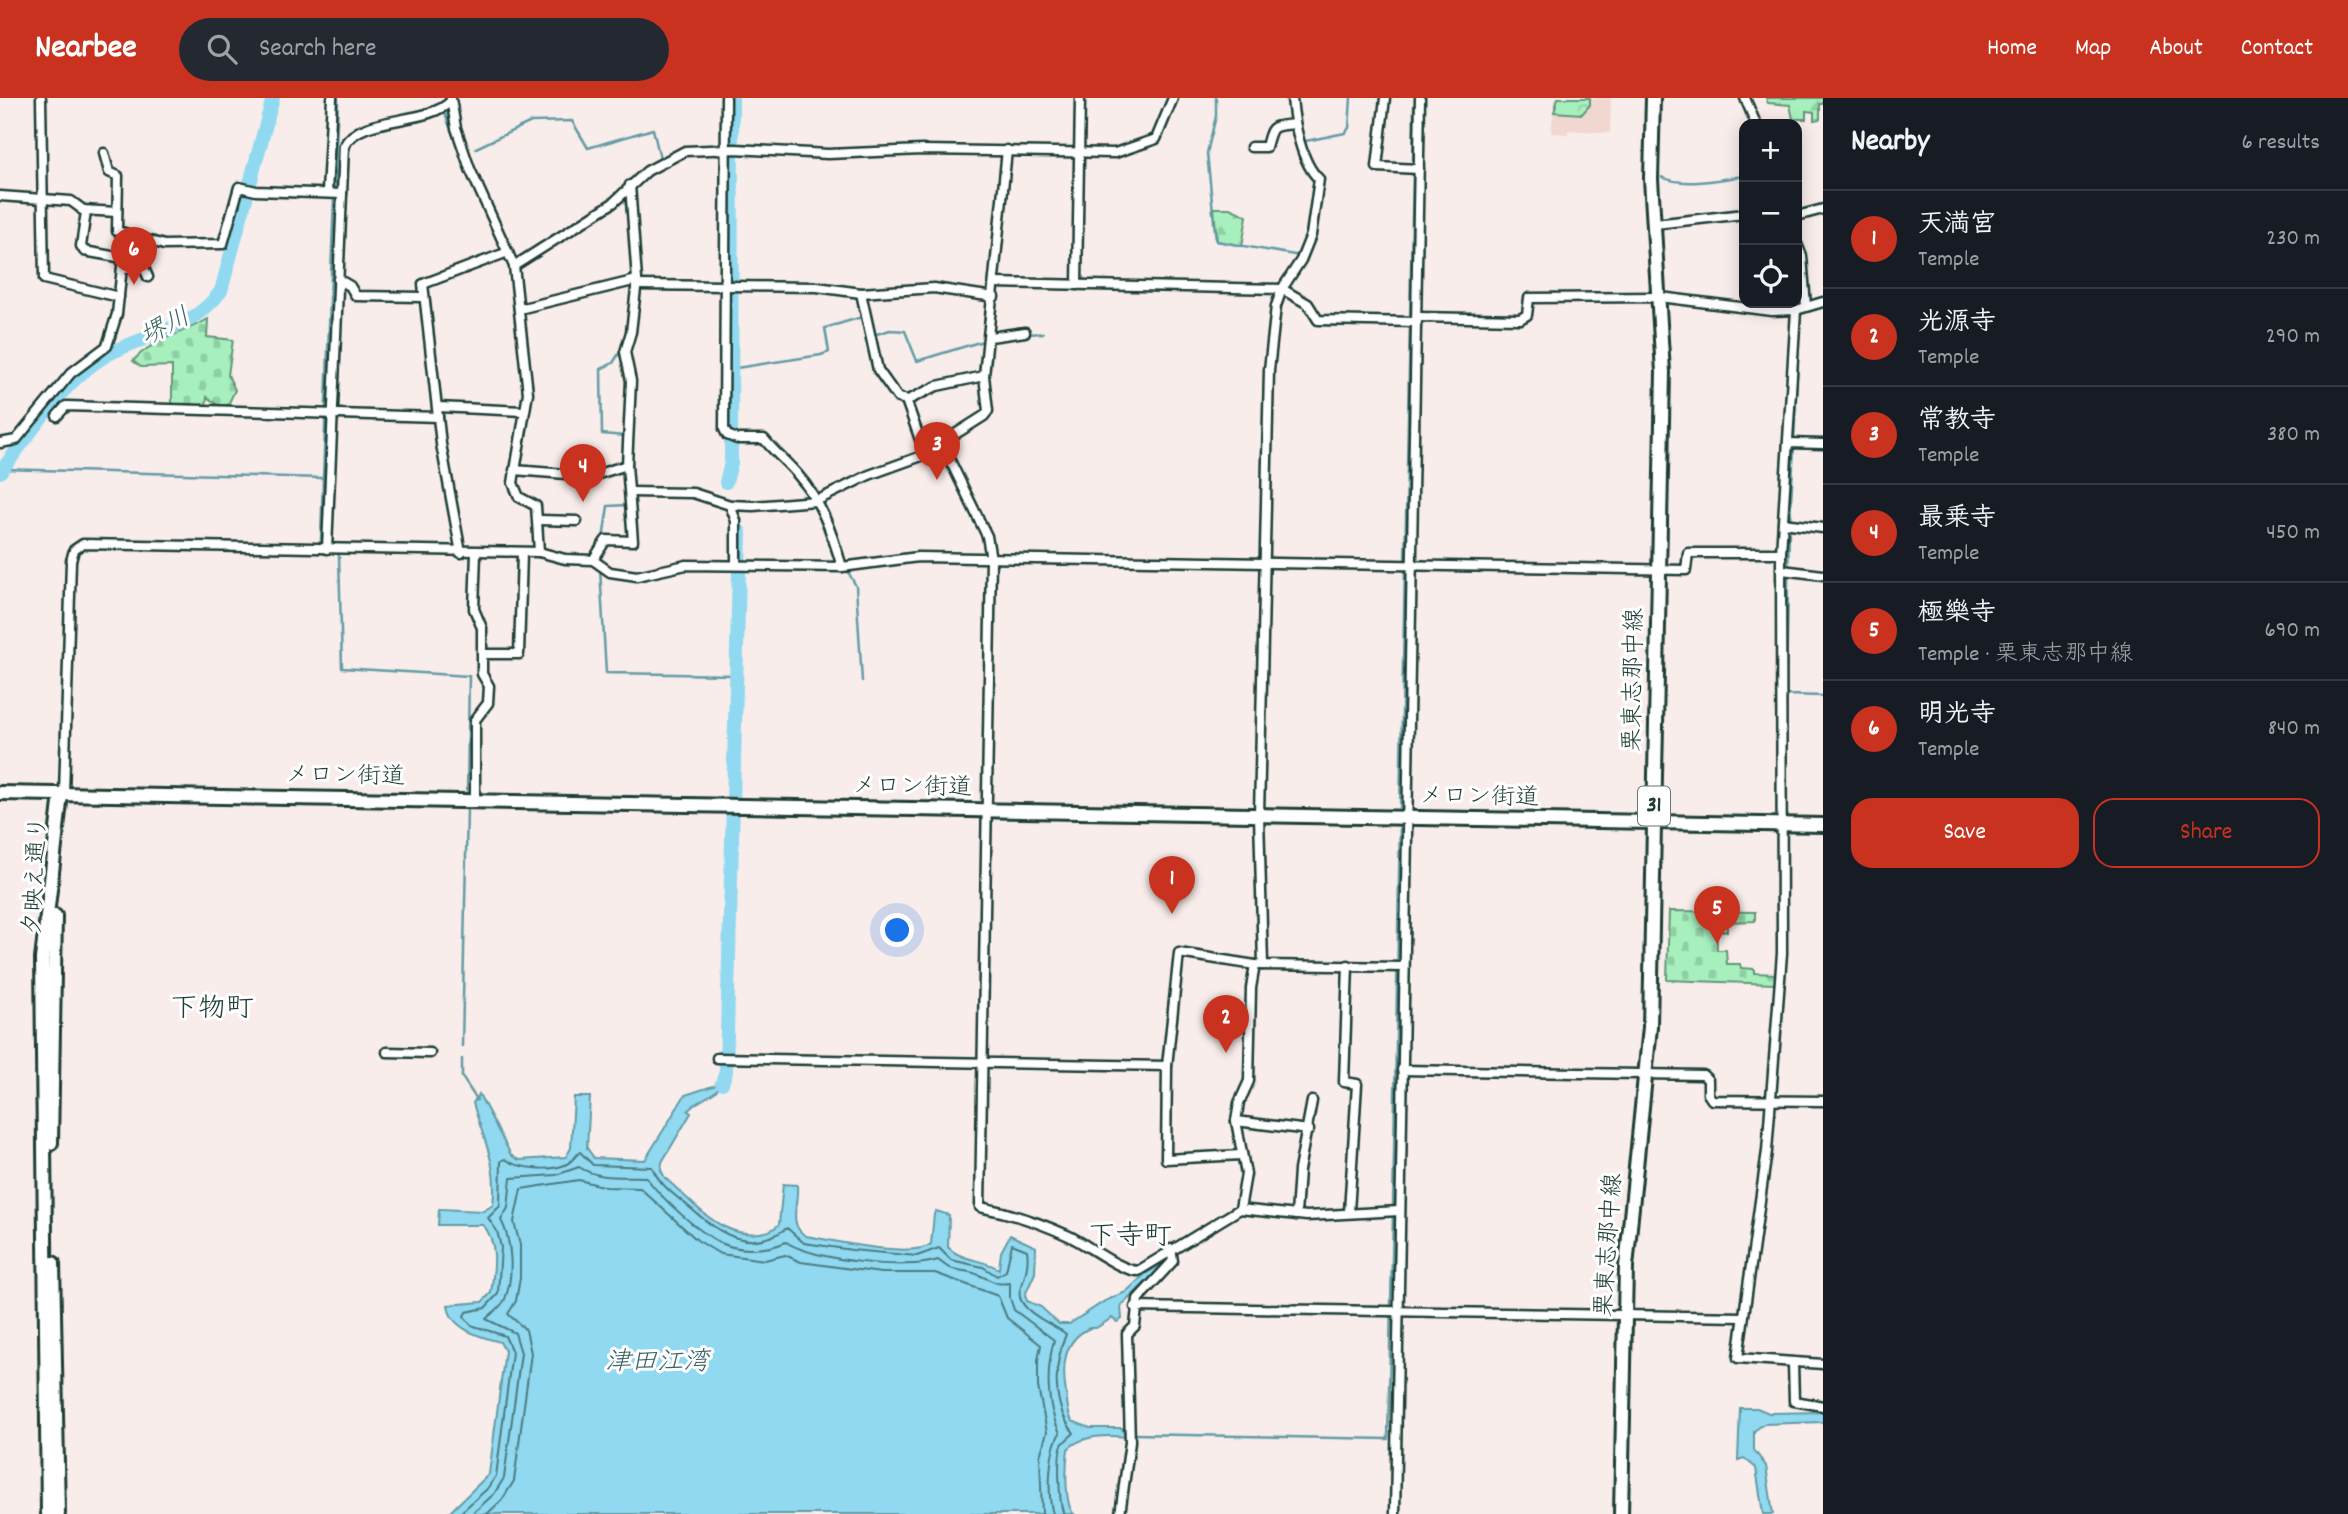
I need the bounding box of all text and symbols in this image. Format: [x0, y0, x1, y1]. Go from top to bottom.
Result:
search box [179, 18, 669, 81]
text: Nearbee [35, 26, 137, 73]
icon: search [203, 30, 241, 68]
text: Search here [259, 31, 376, 68]
text: Home [1987, 32, 2037, 66]
text: Map [2075, 32, 2111, 66]
text: About [2149, 32, 2203, 66]
text: Contact [2241, 32, 2313, 66]
map controls [1739, 119, 1802, 308]
button: + [1739, 119, 1802, 182]
text: Nearby [1851, 122, 1929, 165]
text: 6 results [2242, 127, 2320, 160]
button: − [1739, 182, 1802, 245]
text: 天満宮 [1918, 207, 1996, 244]
text: 1 [1871, 223, 1877, 256]
text: 230 m [2266, 223, 2320, 256]
pin: 6 [111, 227, 157, 285]
text: Temple [1918, 244, 1979, 277]
button: locate [1739, 245, 1802, 308]
water label: 堺川 [134, 300, 198, 356]
text: 光源寺 [1918, 305, 1996, 342]
text: 2 [1869, 321, 1879, 354]
text: 290 m [2266, 321, 2320, 354]
text: Temple [1918, 342, 1979, 375]
text: 常教寺 [1918, 403, 1996, 440]
text: 3 [1869, 419, 1879, 452]
text: 380 m [2267, 419, 2320, 452]
pin: 3 [914, 422, 960, 480]
text: Temple [1918, 440, 1979, 473]
pin: 4 [560, 444, 606, 502]
text: 最乗寺 [1918, 501, 1996, 538]
text: 4 [1869, 517, 1879, 550]
text: 450 m [2266, 517, 2320, 550]
text: Temple [1918, 538, 1979, 571]
text: 極樂寺 [1918, 596, 1996, 633]
street label: 栗東志那中線 [1617, 608, 1653, 752]
text: 5 [1869, 615, 1879, 648]
text: 690 m [2265, 615, 2320, 648]
text: Temple · 栗東志那中線 [1918, 639, 2133, 672]
text: 明光寺 [1918, 697, 1996, 734]
text: 6 [1868, 713, 1880, 746]
text: 840 m [2268, 713, 2320, 746]
text: Temple [1918, 734, 1979, 767]
street label: メロン街道 [285, 759, 405, 795]
street label: メロン街道 [852, 770, 972, 806]
street label: メロン街道 [1419, 780, 1539, 816]
road number: 31 [1638, 786, 1670, 826]
button: Save [1851, 798, 2079, 868]
button: Share [2093, 798, 2320, 868]
street label: 夕映え通り [17, 815, 57, 937]
pin: 1 [1149, 856, 1195, 914]
pin: 5 [1694, 886, 1740, 944]
your location [880, 913, 914, 947]
district label: 下物町 [170, 991, 254, 1031]
pin: 2 [1203, 995, 1249, 1053]
street label: 栗東志那中線 [1588, 1172, 1632, 1318]
district label: 下寺町 [1088, 1219, 1172, 1259]
water label: 津田江湾 [605, 1345, 712, 1382]

